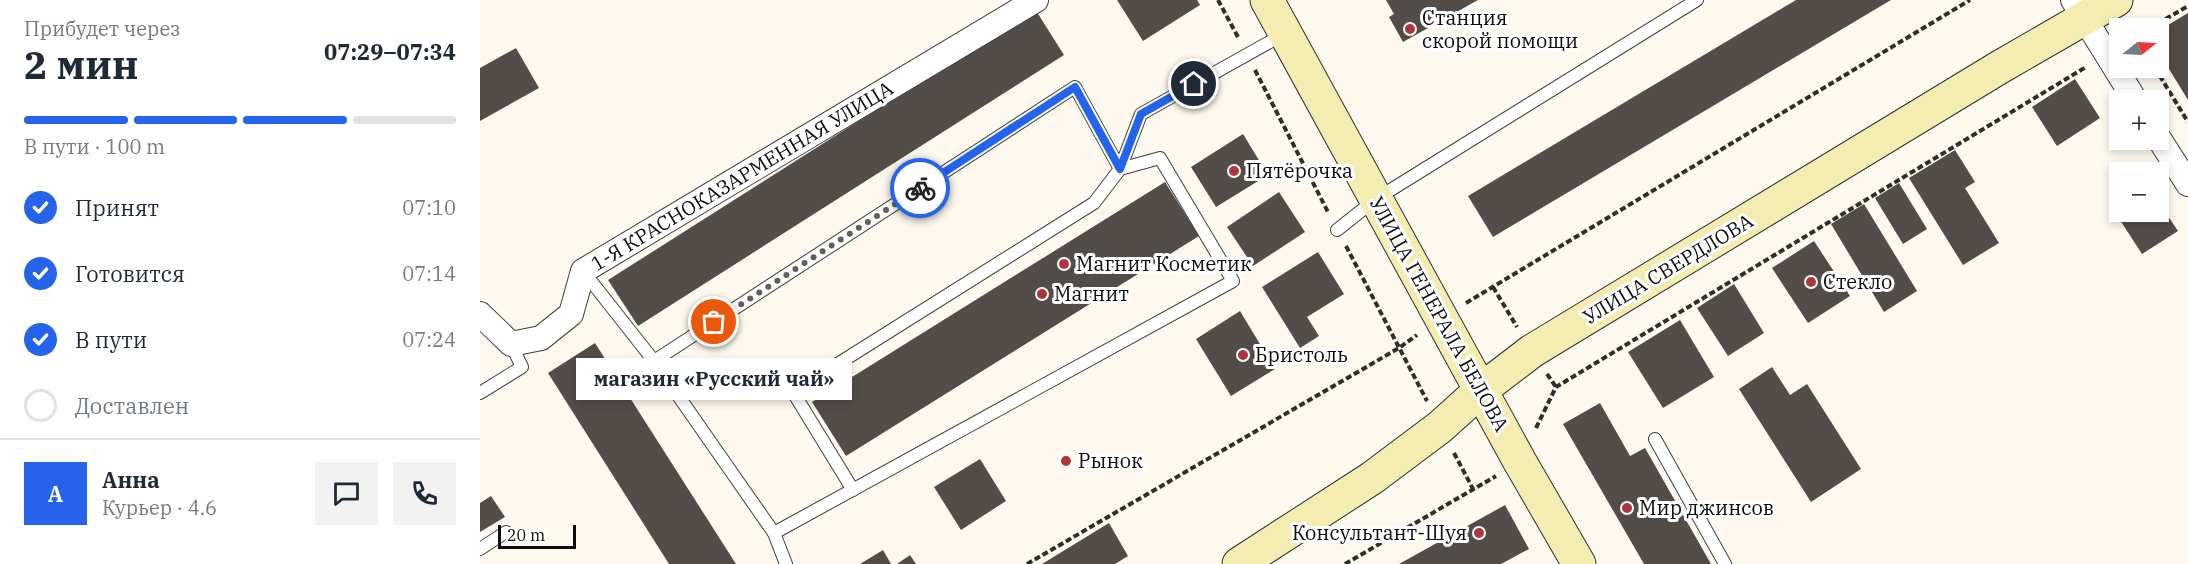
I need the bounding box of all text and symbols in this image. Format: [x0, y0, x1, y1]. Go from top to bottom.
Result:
place label: Станция скорой помощи [1422, 4, 1578, 54]
text: Прибудет через [24, 15, 180, 42]
north arrow [2109, 18, 2169, 78]
map controls [2109, 18, 2169, 222]
marker: Станция скорой помощи [1403, 22, 1417, 36]
text: 07:29–07:34 [324, 37, 456, 66]
text: 2 мин [24, 39, 138, 90]
pin [1168, 58, 1219, 109]
icon: home [1177, 67, 1210, 100]
street label: 1-Я КРАСНОКАЗАРМЕННАЯ УЛИЦА [586, 74, 898, 277]
button: + [2109, 90, 2169, 150]
text: В пути · 100 m [24, 133, 165, 160]
place label: Пятёрочка [1246, 157, 1353, 184]
courier [890, 158, 950, 218]
button: − [2109, 162, 2169, 222]
marker: Пятёрочка [1227, 164, 1241, 178]
icon: bike [904, 172, 937, 205]
icon: check [24, 191, 57, 224]
street label: УЛИЦА ГЕНЕРАЛА БЕЛОВА [1363, 191, 1516, 436]
text: Принят [75, 193, 159, 222]
text: 07:10 [402, 194, 456, 221]
street label: УЛИЦА СВЕРДЛОВА [1578, 207, 1758, 330]
place label: Магнит Косметик [1076, 250, 1252, 277]
icon: check [24, 257, 57, 290]
marker: Магнит Косметик [1057, 257, 1071, 271]
text: Готовится [75, 259, 185, 288]
text: 07:14 [402, 260, 456, 287]
place label: Стекло [1823, 268, 1892, 295]
marker: Стекло [1804, 275, 1818, 289]
place label: Магнит [1054, 280, 1129, 307]
marker: Магнит [1035, 287, 1049, 301]
pin [688, 296, 739, 347]
icon: bag [697, 305, 730, 338]
icon: check [24, 323, 57, 356]
text: В пути [75, 325, 147, 354]
text: 07:24 [402, 326, 456, 353]
place label: Бристоль [1255, 341, 1348, 368]
marker: Бристоль [1236, 348, 1250, 362]
callout: магазин «Русский чай» [576, 358, 852, 400]
text: магазин «Русский чай» [594, 365, 834, 392]
text: Доставлен [75, 391, 189, 420]
place label: Рынок [1078, 447, 1143, 474]
marker: Рынок [1059, 454, 1073, 468]
button: chat [315, 462, 378, 525]
button: phone [393, 462, 456, 525]
text: Анна [102, 465, 160, 494]
text: А [48, 479, 63, 508]
text: Курьер · 4.6 [102, 494, 217, 521]
place label: Мир джинсов [1639, 494, 1774, 521]
marker: Мир джинсов [1620, 501, 1634, 515]
place label: Консультант-Шуя [1292, 519, 1467, 546]
scale bar [498, 522, 576, 550]
text: 20 m [507, 525, 545, 545]
marker: Консультант-Шуя [1472, 526, 1486, 540]

